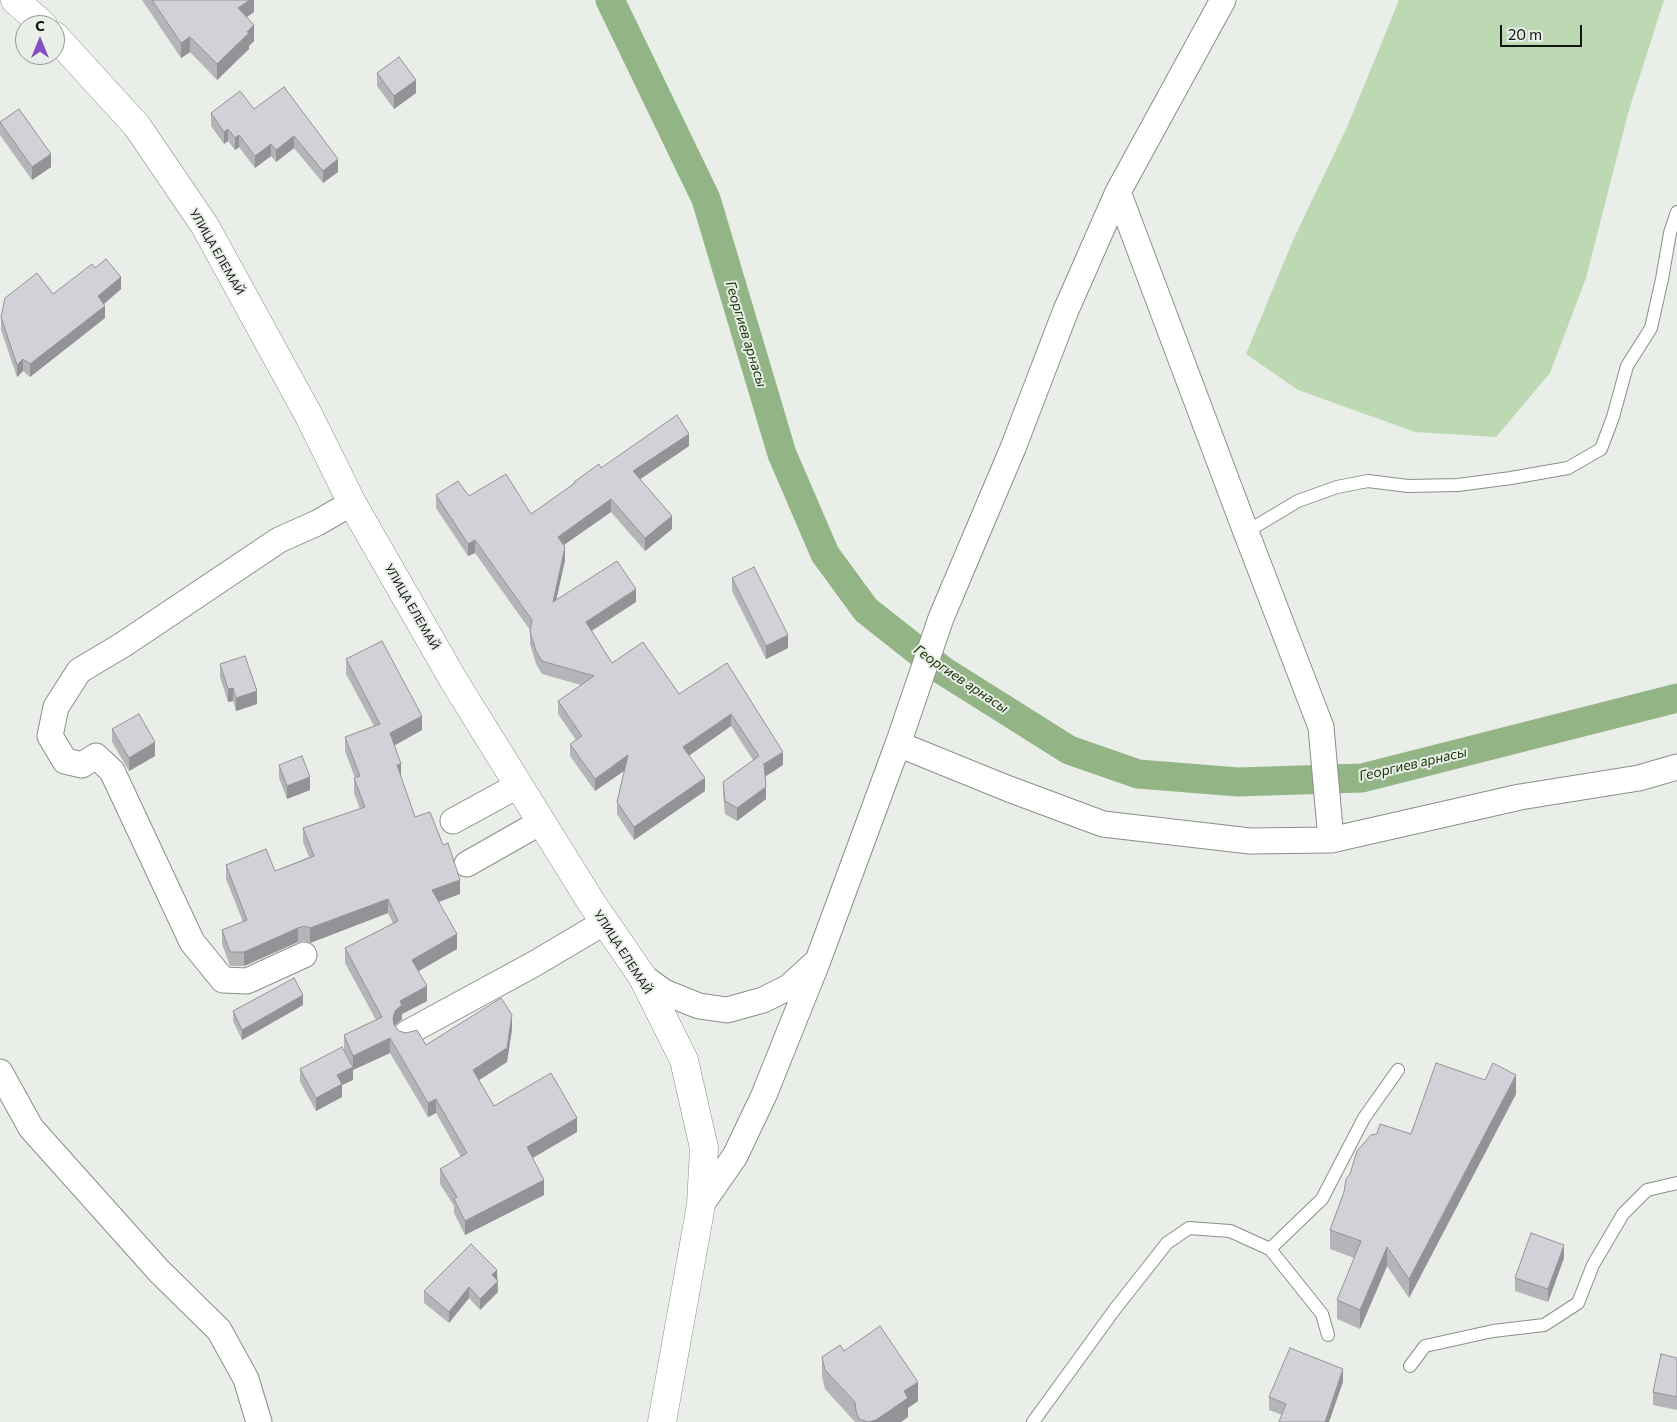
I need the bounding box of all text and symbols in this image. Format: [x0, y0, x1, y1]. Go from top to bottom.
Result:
north arrow [15, 15, 65, 65]
scale bar [1502, 15, 1584, 47]
text: С [35, 17, 45, 34]
text: 20 m [1508, 25, 1542, 43]
street label: УЛИЦА ЕЛЕМАЙ [187, 206, 247, 298]
water label: Георгиев арнасы [722, 279, 770, 389]
street label: УЛИЦА ЕЛЕМАЙ [382, 561, 442, 653]
water label: Георгиев арнасы [911, 641, 1011, 717]
water label: Георгиев арнасы [1357, 743, 1469, 785]
street label: УЛИЦА ЕЛЕМАЙ [591, 907, 655, 997]

